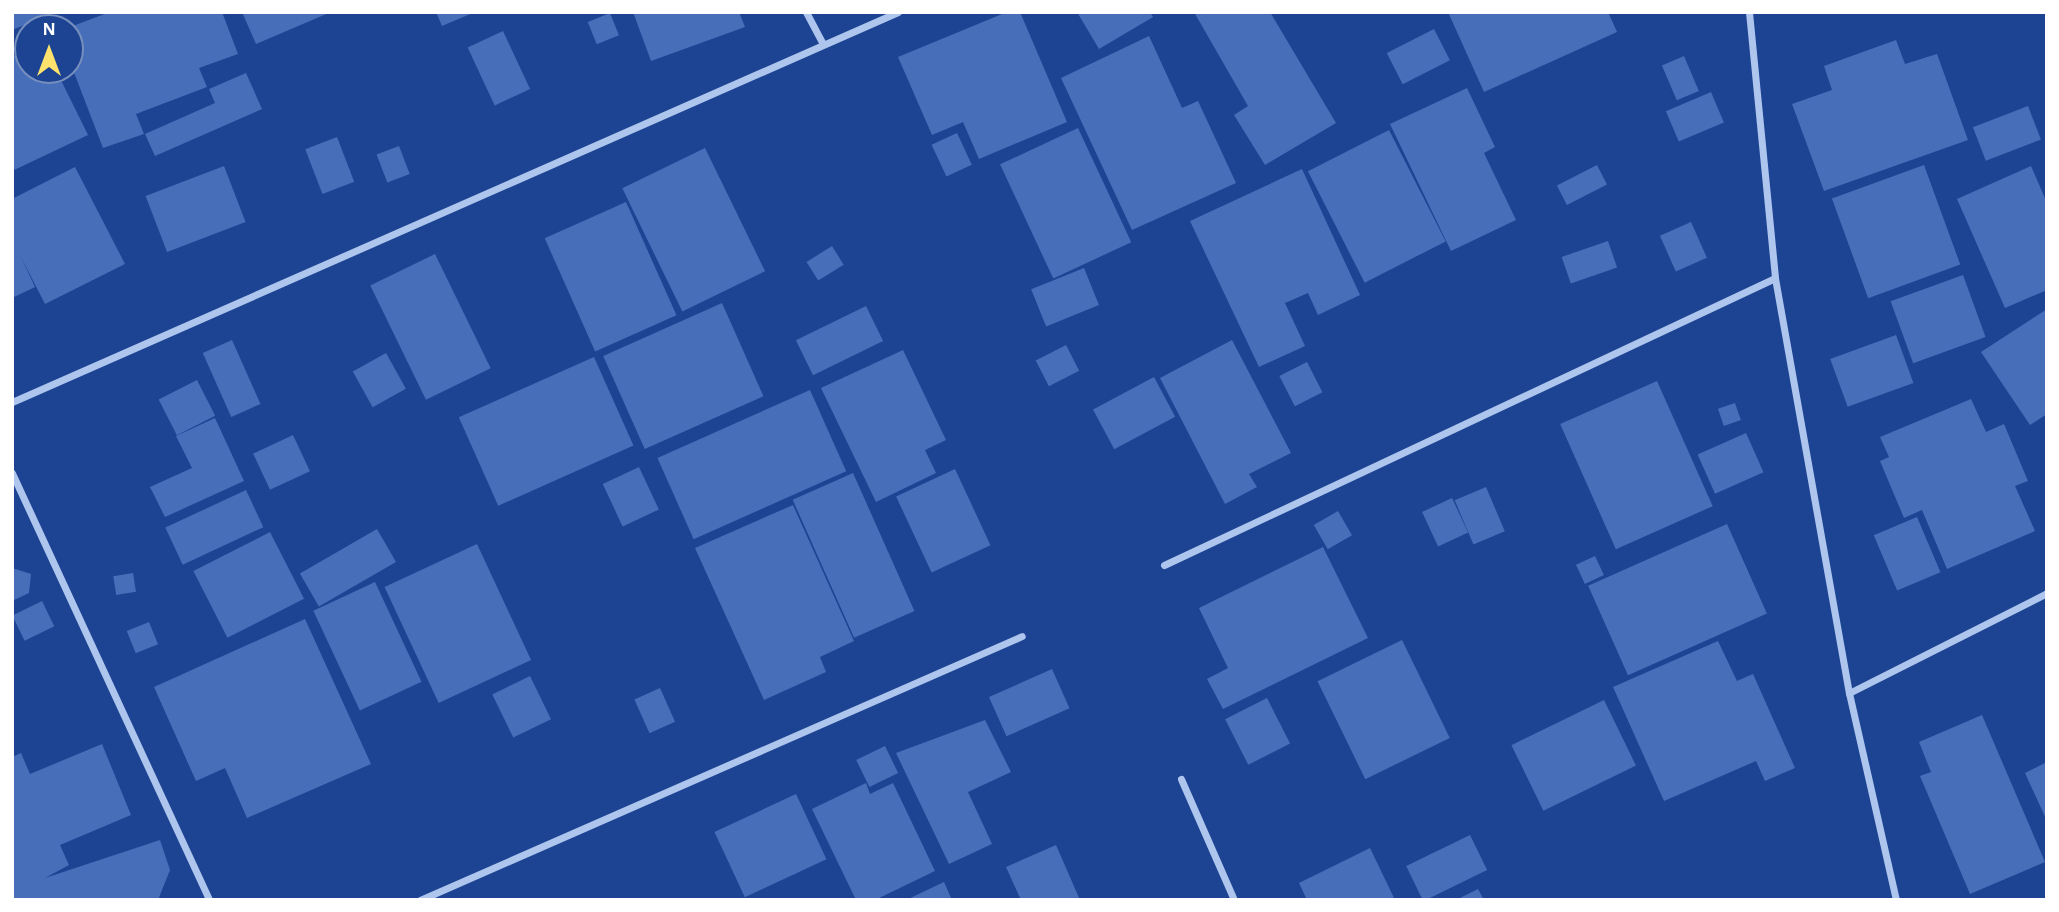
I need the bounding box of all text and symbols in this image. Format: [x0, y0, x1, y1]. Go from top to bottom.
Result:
north arrow [14, 14, 84, 84]
text: N [42, 20, 56, 39]

